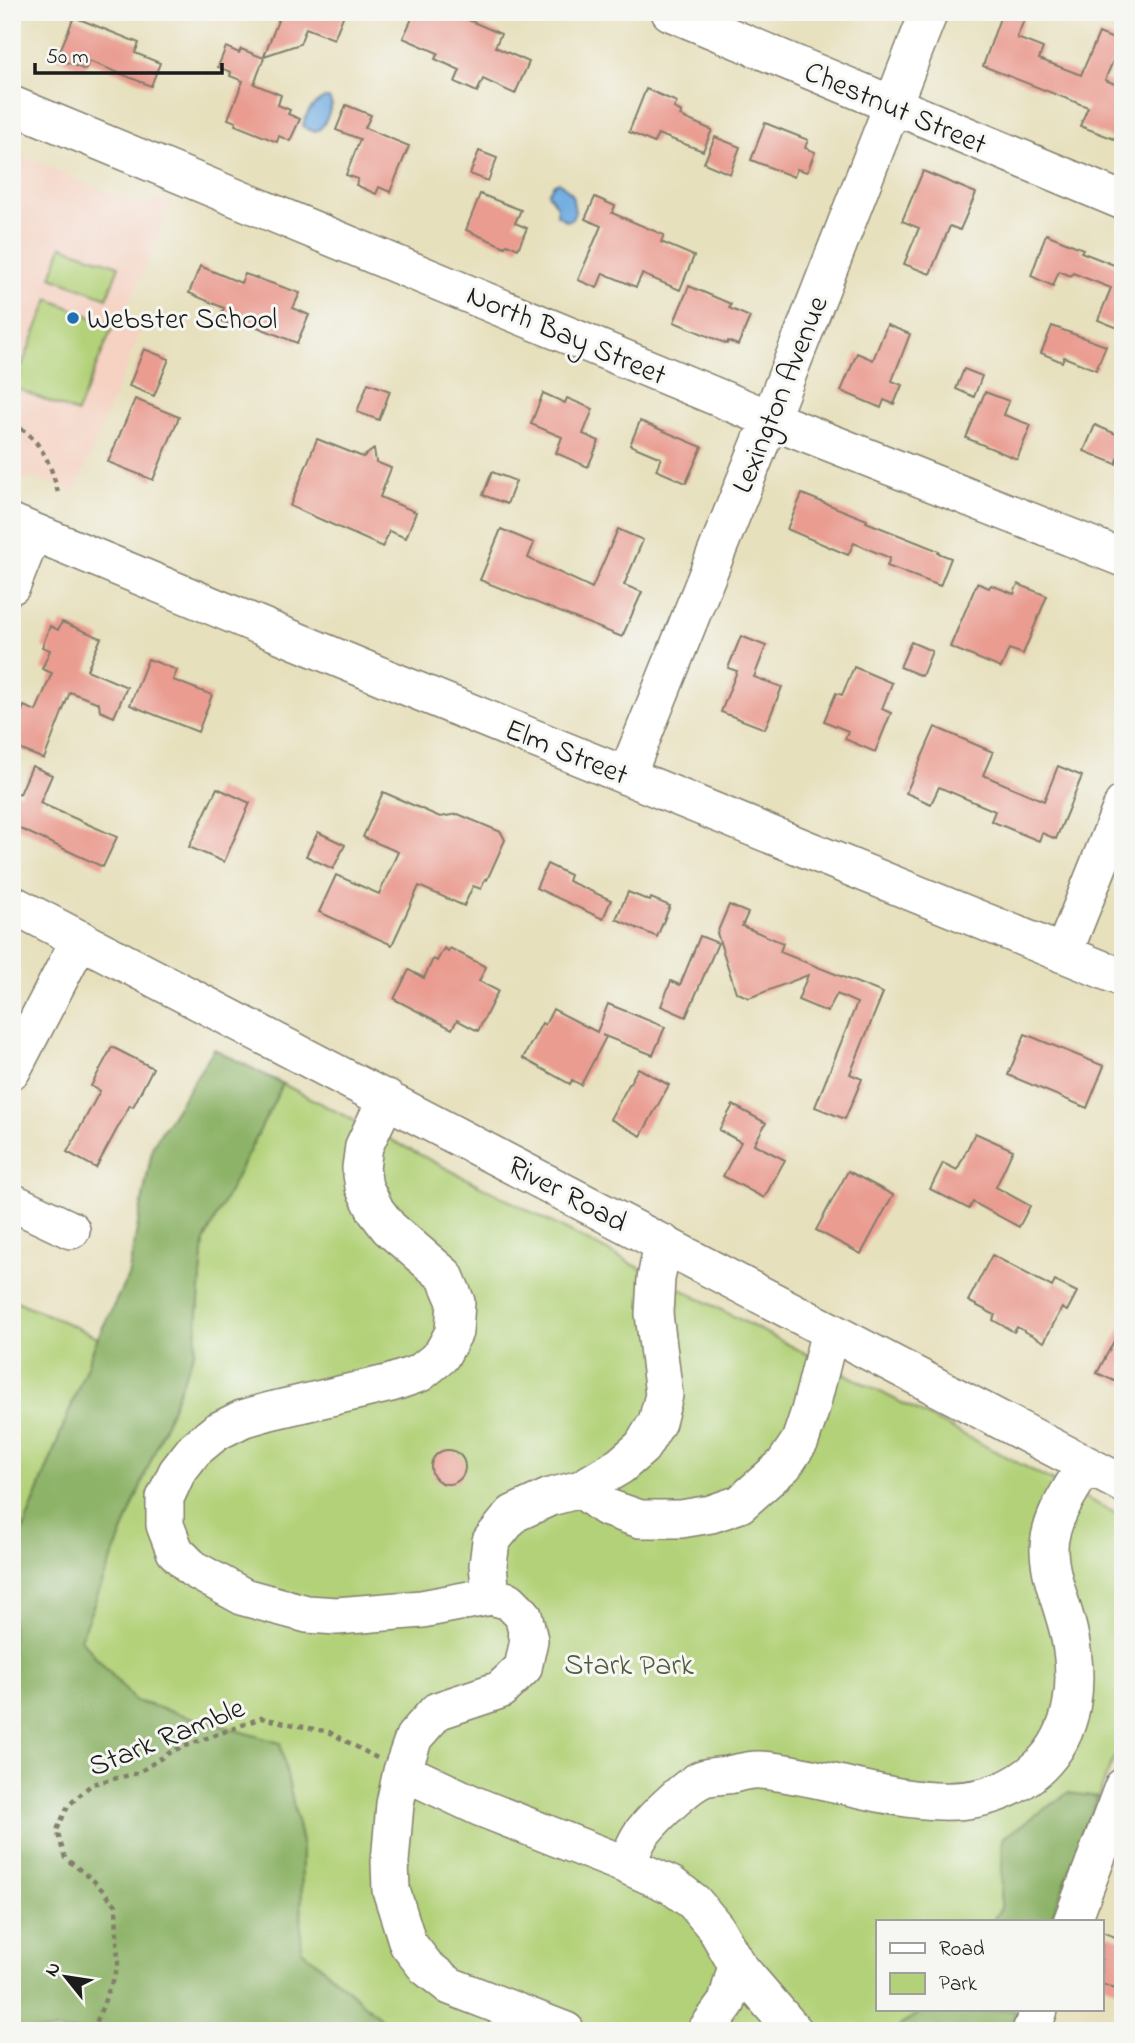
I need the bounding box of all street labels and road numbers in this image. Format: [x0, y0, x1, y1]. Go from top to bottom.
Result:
street label: Chestnut Street [797, 51, 993, 168]
street label: North Bay Street [459, 275, 673, 399]
street label: Lexington Avenue [722, 289, 842, 500]
street label: Elm Street [498, 709, 634, 798]
street label: River Road [499, 1146, 634, 1246]
street label: Stark Ramble [82, 1687, 252, 1790]

